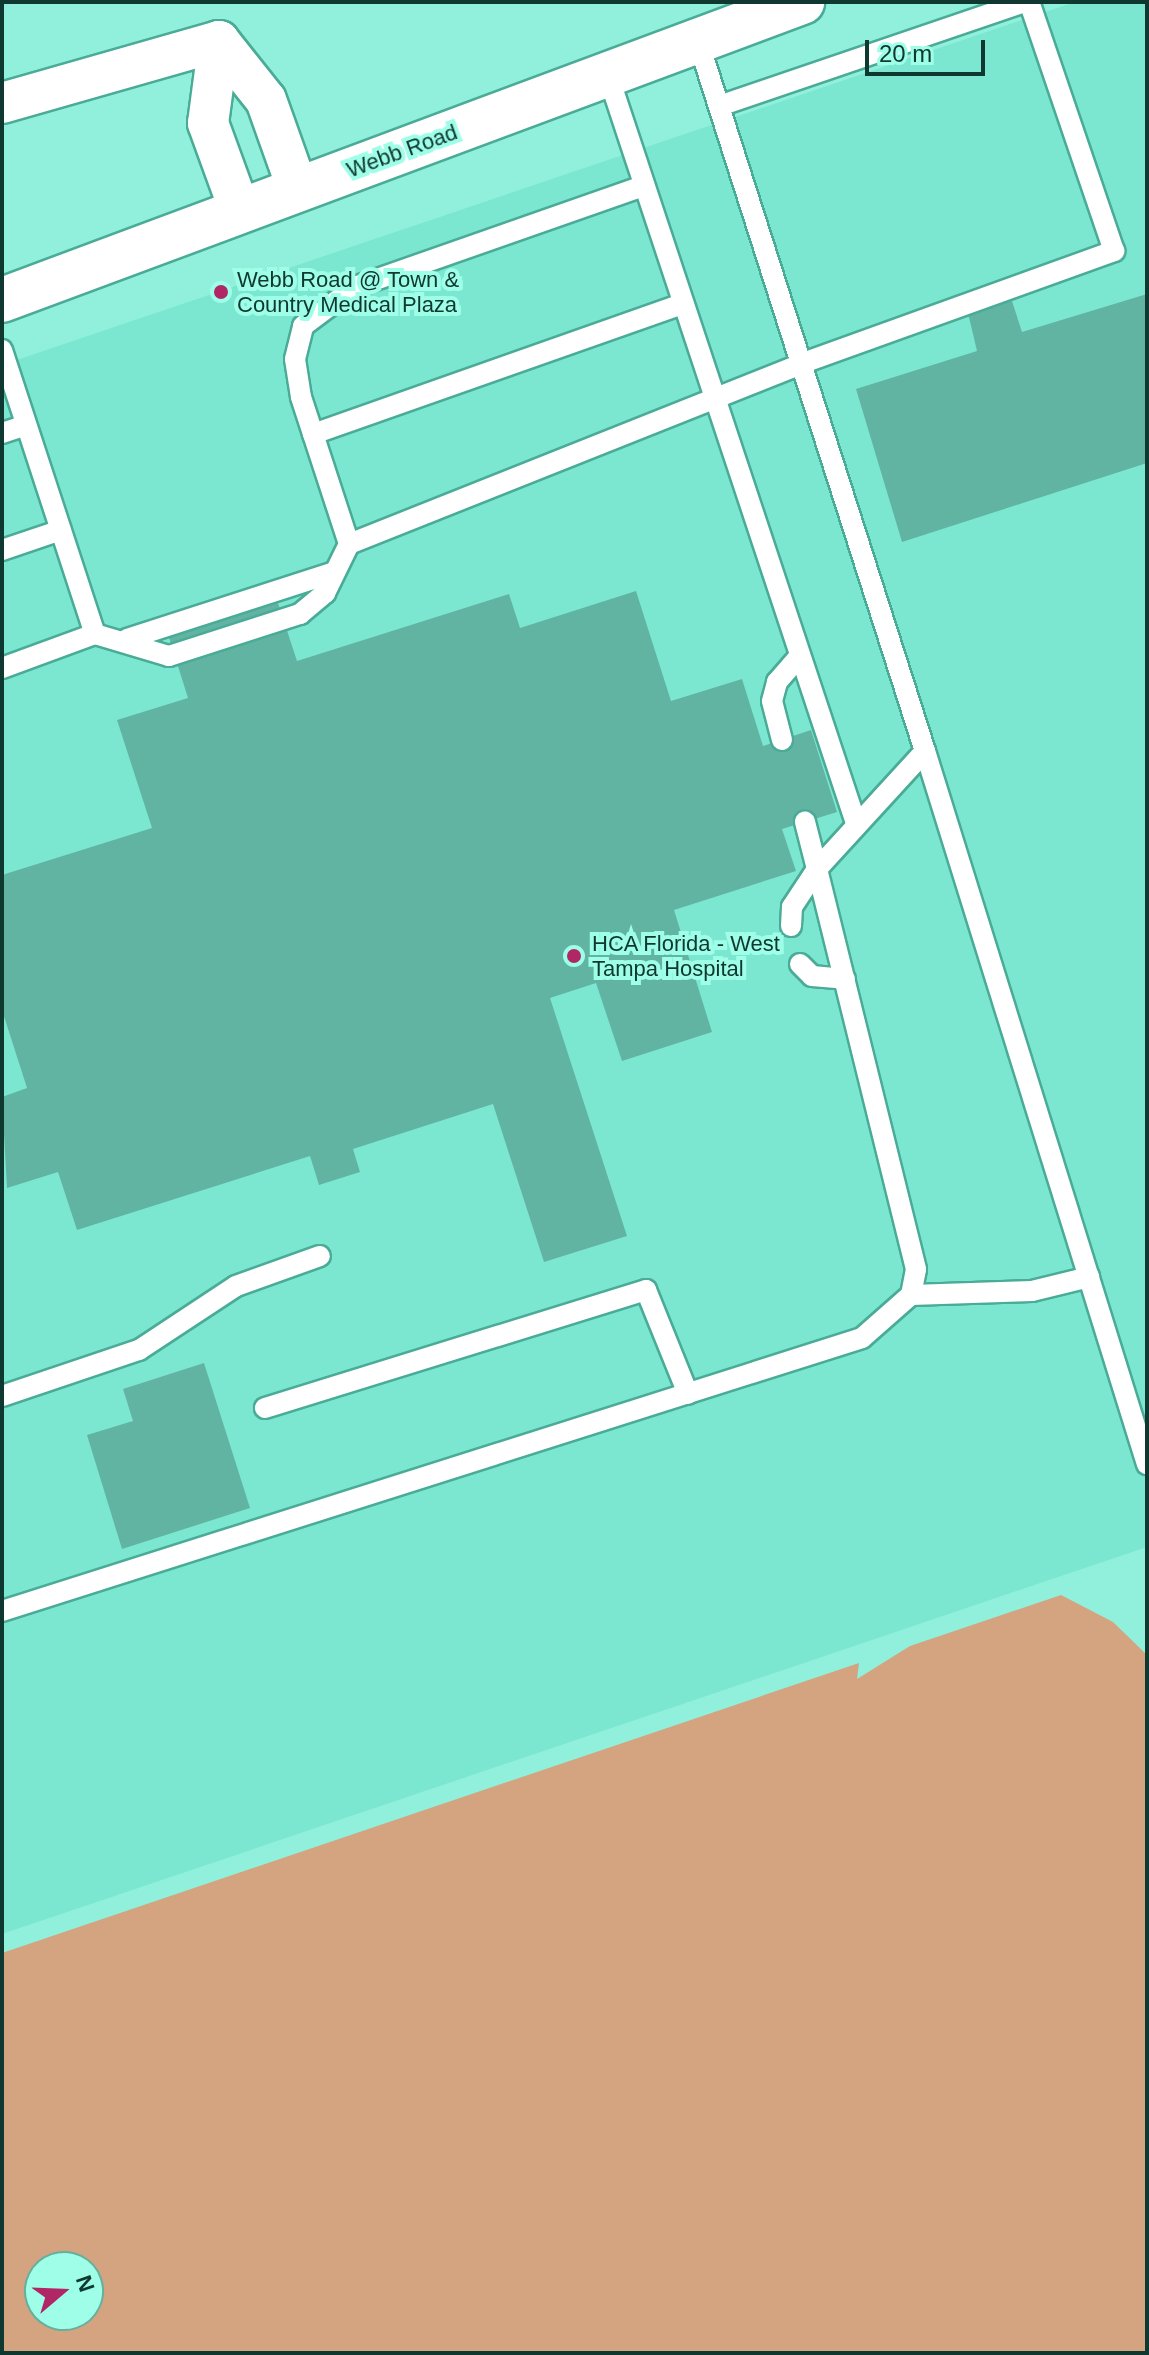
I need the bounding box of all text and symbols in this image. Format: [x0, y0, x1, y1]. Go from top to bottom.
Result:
scale bar [869, 24, 989, 74]
text: 20 m [879, 40, 932, 67]
street label: Webb Road [343, 119, 461, 183]
place label: Webb Road @ Town & Country Medical Plaza [237, 266, 459, 318]
marker: Webb Road @ Town & Country Medical Plaza [212, 283, 230, 301]
place label: HCA Florida - West Tampa Hospital [592, 930, 781, 982]
marker: HCA Florida - West Tampa Hospital [563, 945, 585, 967]
north arrow [24, 2251, 104, 2331]
text: N [71, 2272, 100, 2295]

